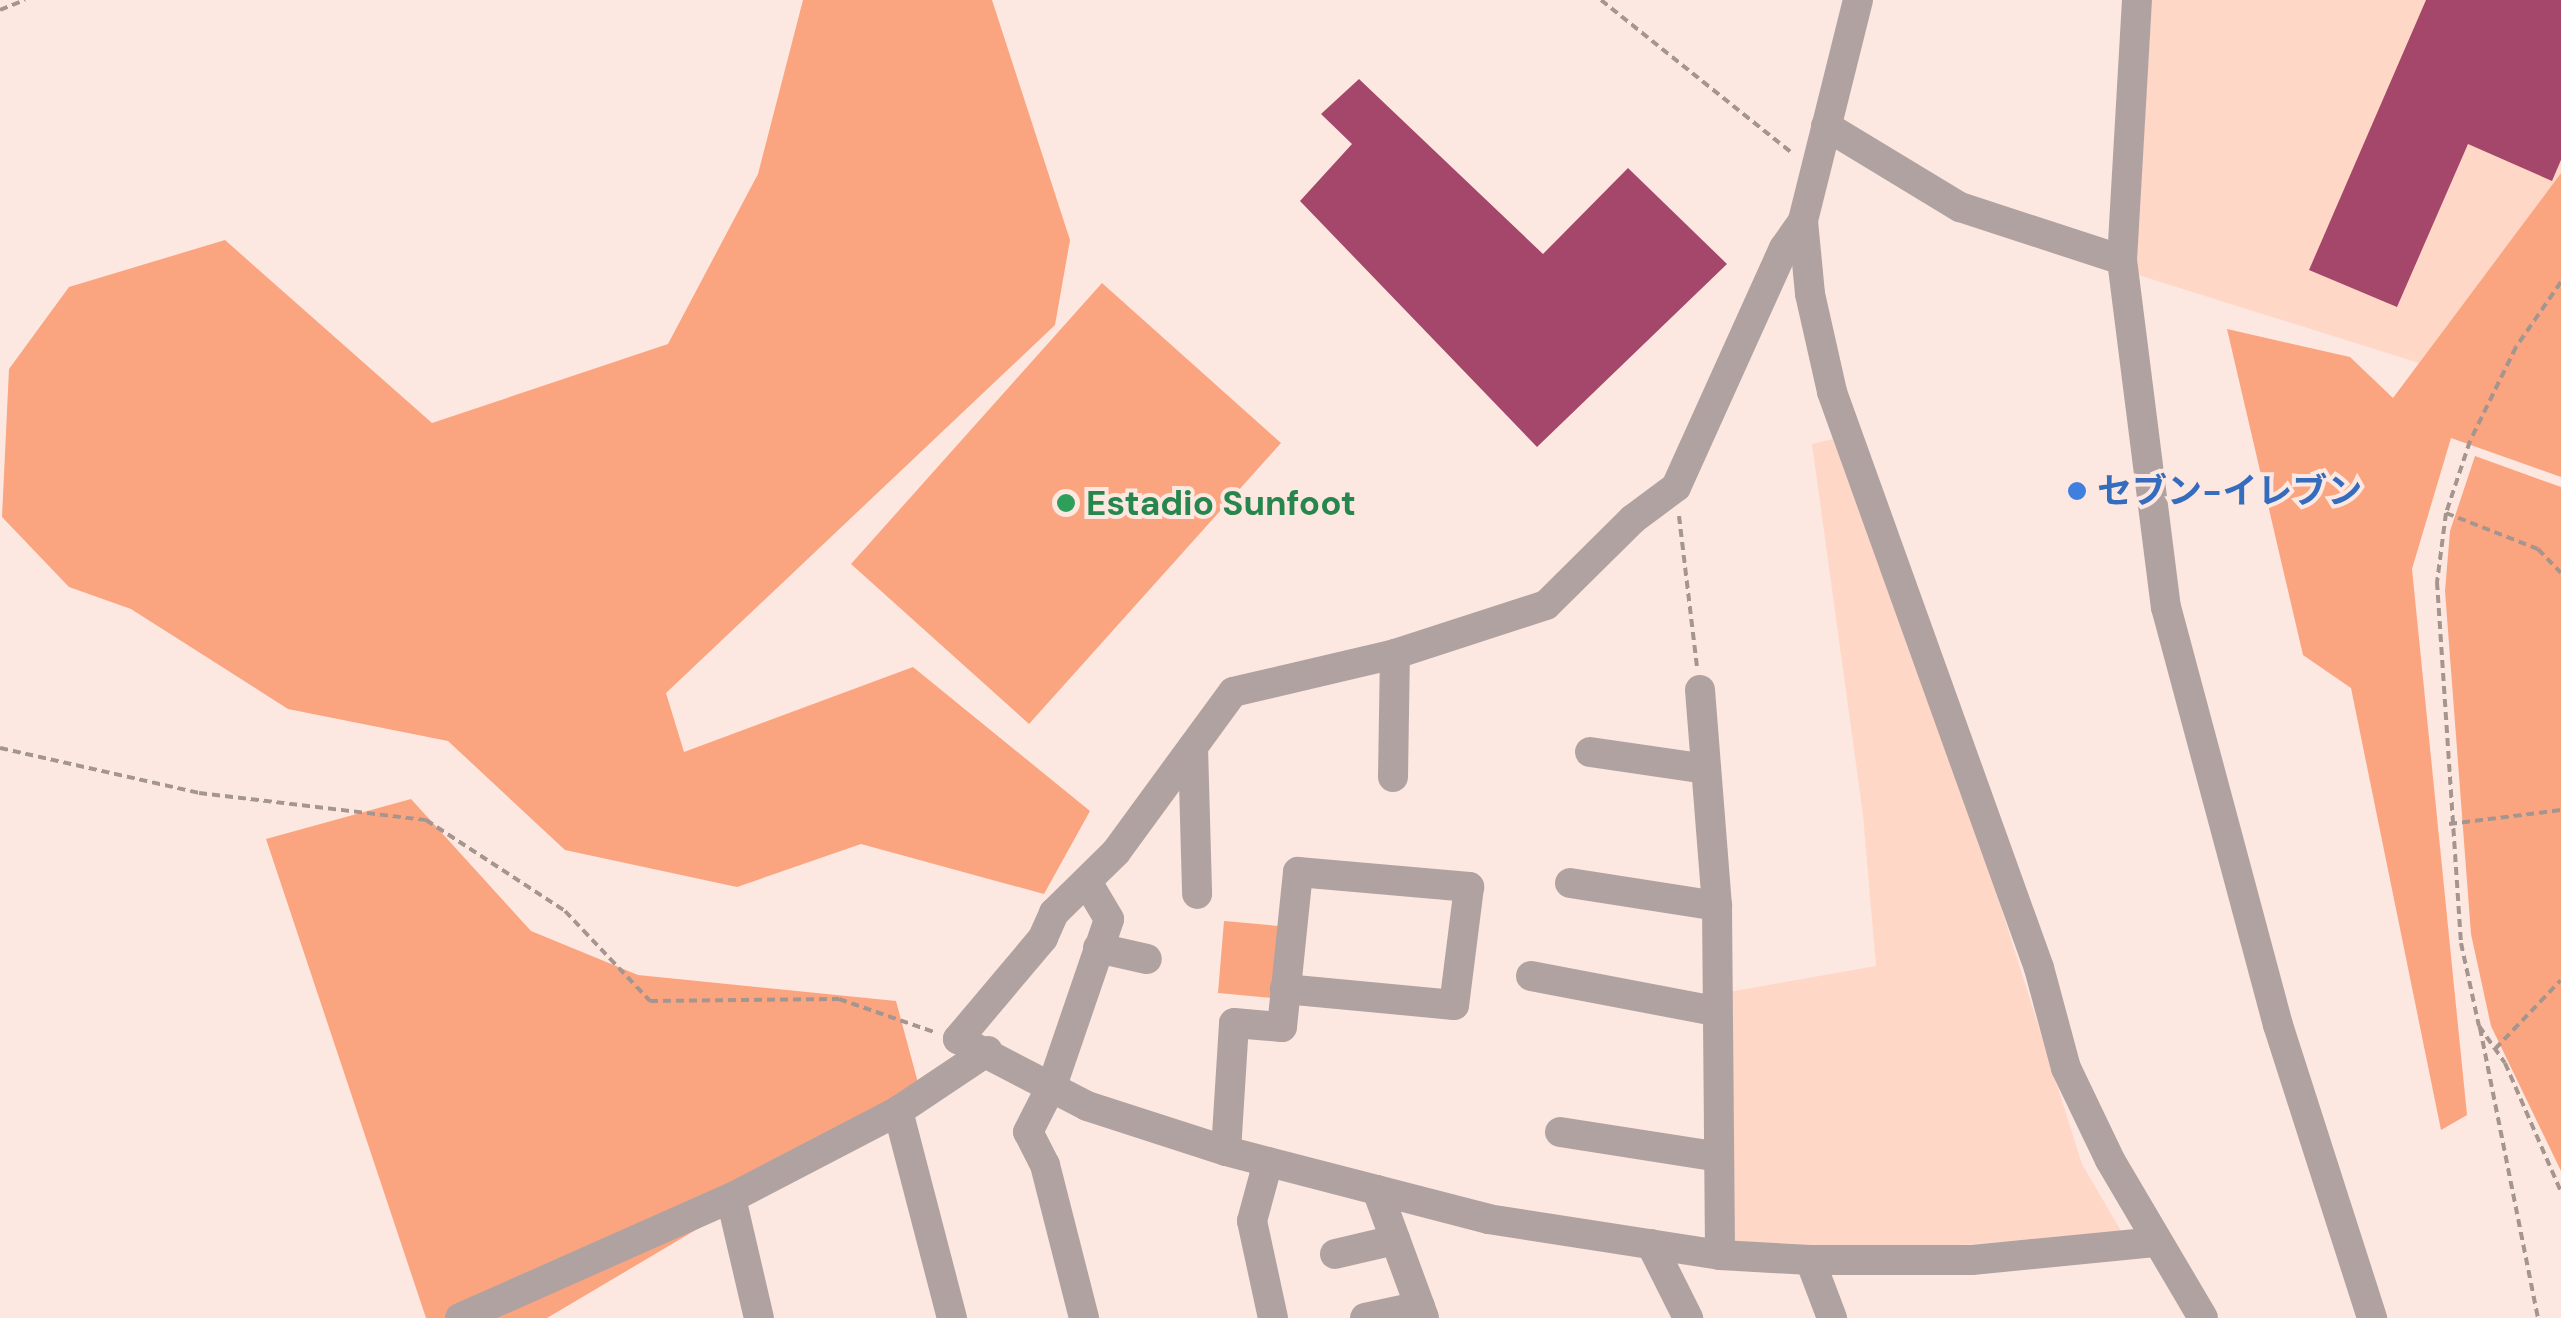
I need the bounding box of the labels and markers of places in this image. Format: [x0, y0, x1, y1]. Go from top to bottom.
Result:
place label: セブン-イレブン [2097, 470, 2362, 512]
marker: セブン-イレブン [2066, 480, 2088, 502]
place label: Estadio Sunfoot [1086, 482, 1356, 524]
marker: Estadio Sunfoot [1055, 492, 1077, 514]

